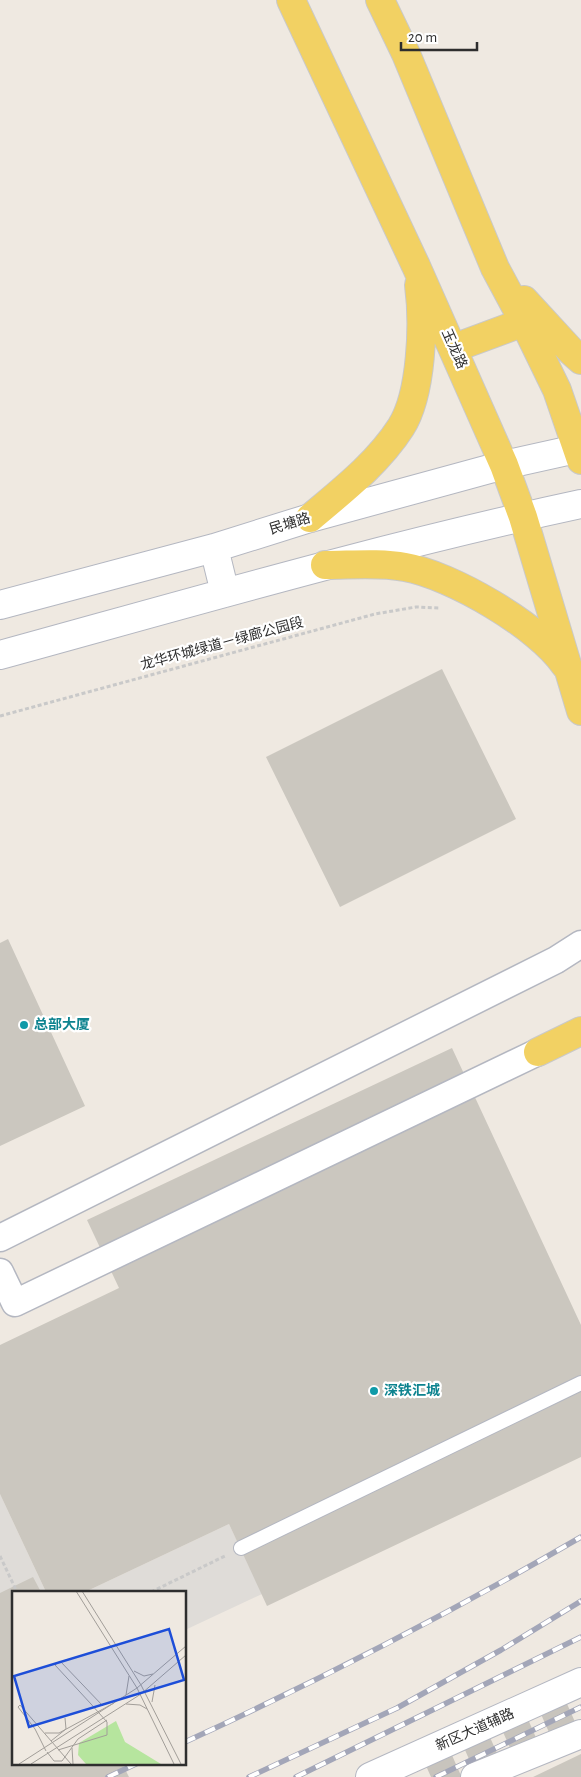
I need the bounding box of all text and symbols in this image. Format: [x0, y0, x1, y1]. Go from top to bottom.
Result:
scale bar [401, 20, 477, 52]
text: 20 m [408, 30, 437, 45]
street label: 玉龙路 [439, 326, 471, 371]
street label: 民塘路 [267, 509, 312, 537]
street label: 龙华环城绿道－绿廊公园段 [139, 614, 305, 673]
place label: 总部大厦 [34, 1017, 90, 1032]
marker: 总部大厦 [18, 1019, 30, 1031]
place label: 深铁汇城 [384, 1382, 440, 1398]
marker: 深铁汇城 [368, 1385, 380, 1397]
inset map [12, 1591, 186, 1764]
street label: 新区大道辅路 [433, 1706, 516, 1753]

